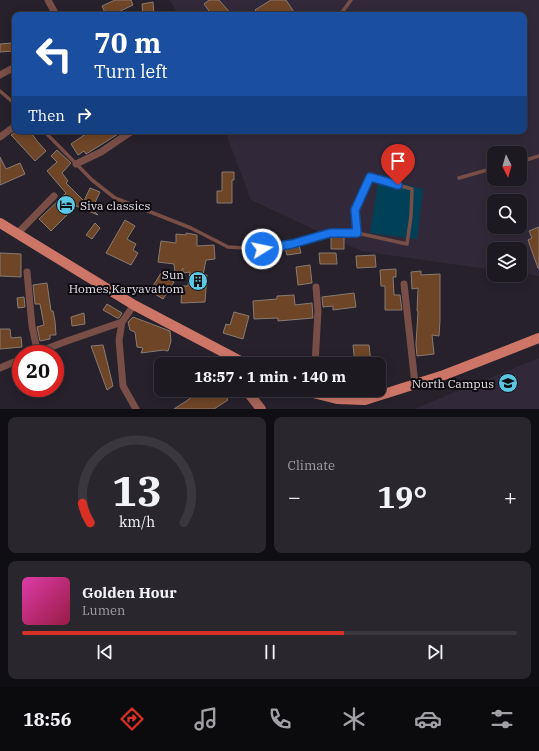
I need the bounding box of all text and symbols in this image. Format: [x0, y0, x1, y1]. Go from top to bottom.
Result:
text: 70 m [94, 24, 161, 61]
icon: left [28, 28, 80, 80]
text: Turn left [94, 60, 168, 83]
icon: right [73, 104, 95, 126]
text: Then [28, 106, 65, 125]
pin [381, 144, 415, 185]
north arrow [487, 146, 527, 186]
map controls [487, 146, 527, 282]
icon: arrive [387, 150, 409, 172]
hotel icon: Siva classics [55, 194, 77, 216]
button: search [487, 194, 527, 234]
place label: Siva classics [80, 198, 150, 213]
position arrow [241, 228, 283, 270]
button: layers [487, 242, 527, 282]
place label: Sun Homes,Karyavattom [69, 267, 185, 296]
building icon: Sun Homes,Karyavattom [187, 270, 209, 292]
speed limit sign: 20 [12, 345, 64, 397]
text: 18:57 · 1 min · 140 m [194, 367, 346, 386]
school or university icon: North Campus [497, 372, 519, 394]
place label: North Campus [412, 376, 494, 391]
text: Climate [288, 457, 335, 474]
text: 13 [112, 463, 162, 517]
text: 19° [377, 477, 427, 516]
text: − [288, 482, 301, 511]
text: + [504, 482, 517, 511]
text: km/h [119, 512, 155, 531]
text: Golden Hour [82, 583, 177, 602]
text: Lumen [82, 602, 125, 619]
icon: previous [94, 641, 116, 663]
icon: pause [259, 641, 281, 663]
icon: next [424, 641, 446, 663]
icon: directions [118, 705, 146, 733]
icon: music [192, 705, 220, 733]
icon: phone [266, 705, 294, 733]
icon: climate [340, 705, 368, 733]
icon: car [414, 705, 442, 733]
icon: filters [488, 705, 516, 733]
text: 18:56 [23, 708, 72, 731]

